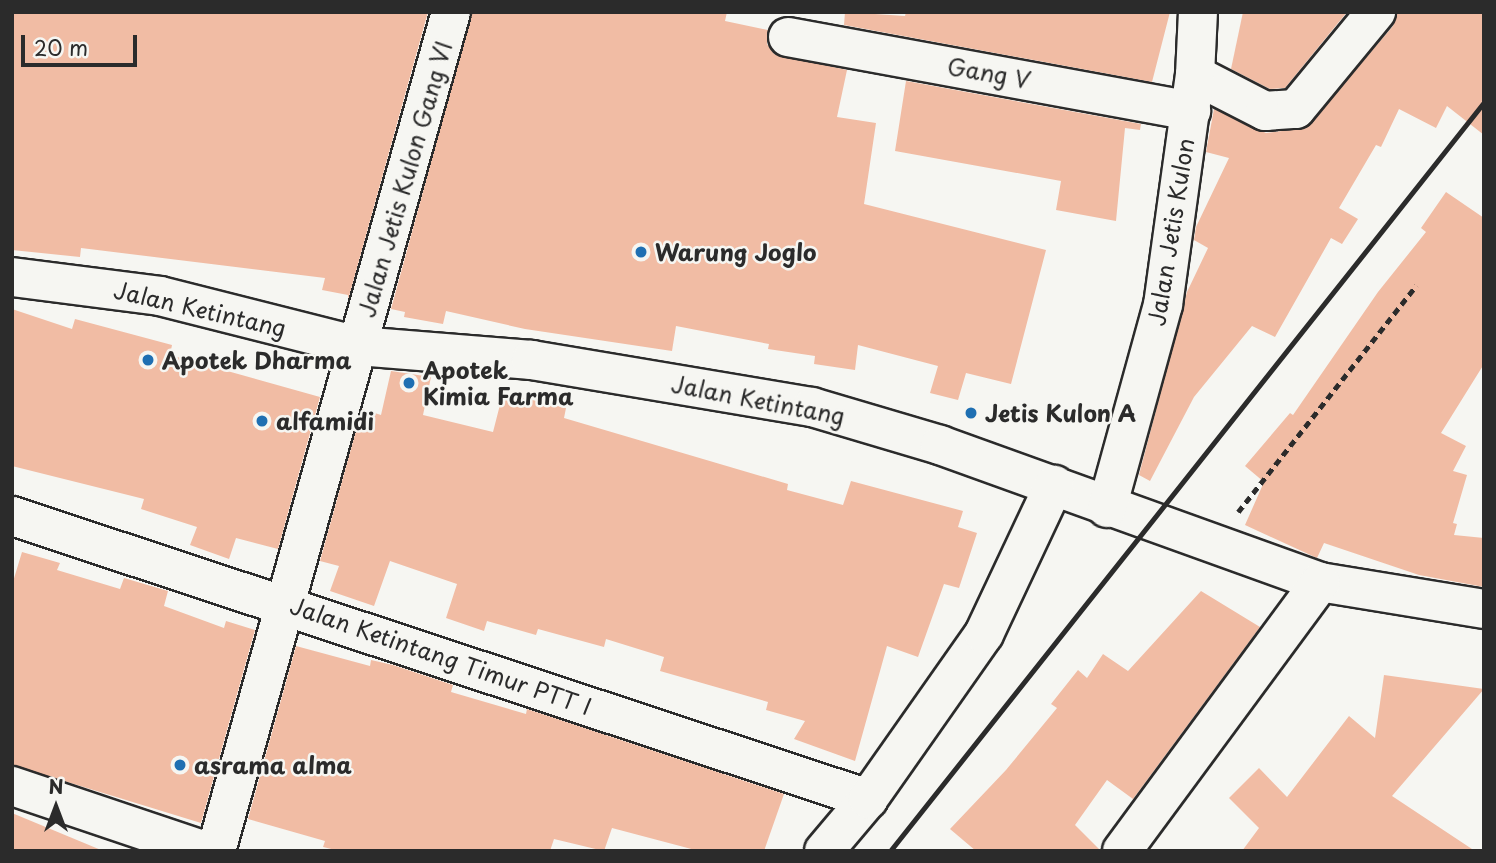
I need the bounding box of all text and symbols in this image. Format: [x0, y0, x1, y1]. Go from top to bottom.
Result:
scale bar [24, 21, 140, 65]
text: 20 m [34, 31, 88, 63]
street label: Jalan Jetis Kulon Gang VI [352, 36, 458, 322]
street label: Gang V [945, 52, 1033, 94]
street label: Jalan Jetis Kulon [1142, 135, 1200, 329]
place label: Warung Joglo [655, 238, 817, 266]
marker: Warung Joglo [633, 244, 649, 260]
street label: Jalan Ketintang [111, 276, 289, 342]
place label: Apotek Dharma [162, 346, 352, 374]
marker: Apotek Dharma [140, 352, 156, 368]
place label: Apotek Kimia Farma [423, 356, 575, 410]
street label: Jalan Ketintang [669, 370, 847, 430]
marker: Apotek Kimia Farma [401, 375, 417, 391]
place label: Jetis Kulon A [985, 399, 1138, 427]
marker: Jetis Kulon A [963, 405, 979, 421]
place label: alfamidi [276, 407, 374, 435]
marker: alfamidi [254, 413, 270, 429]
street label: Jalan Ketintang Timur PTT I [287, 591, 595, 721]
place label: asrama alma [194, 751, 353, 779]
marker: asrama alma [172, 757, 188, 773]
north arrow [21, 772, 91, 842]
text: N [48, 772, 64, 800]

